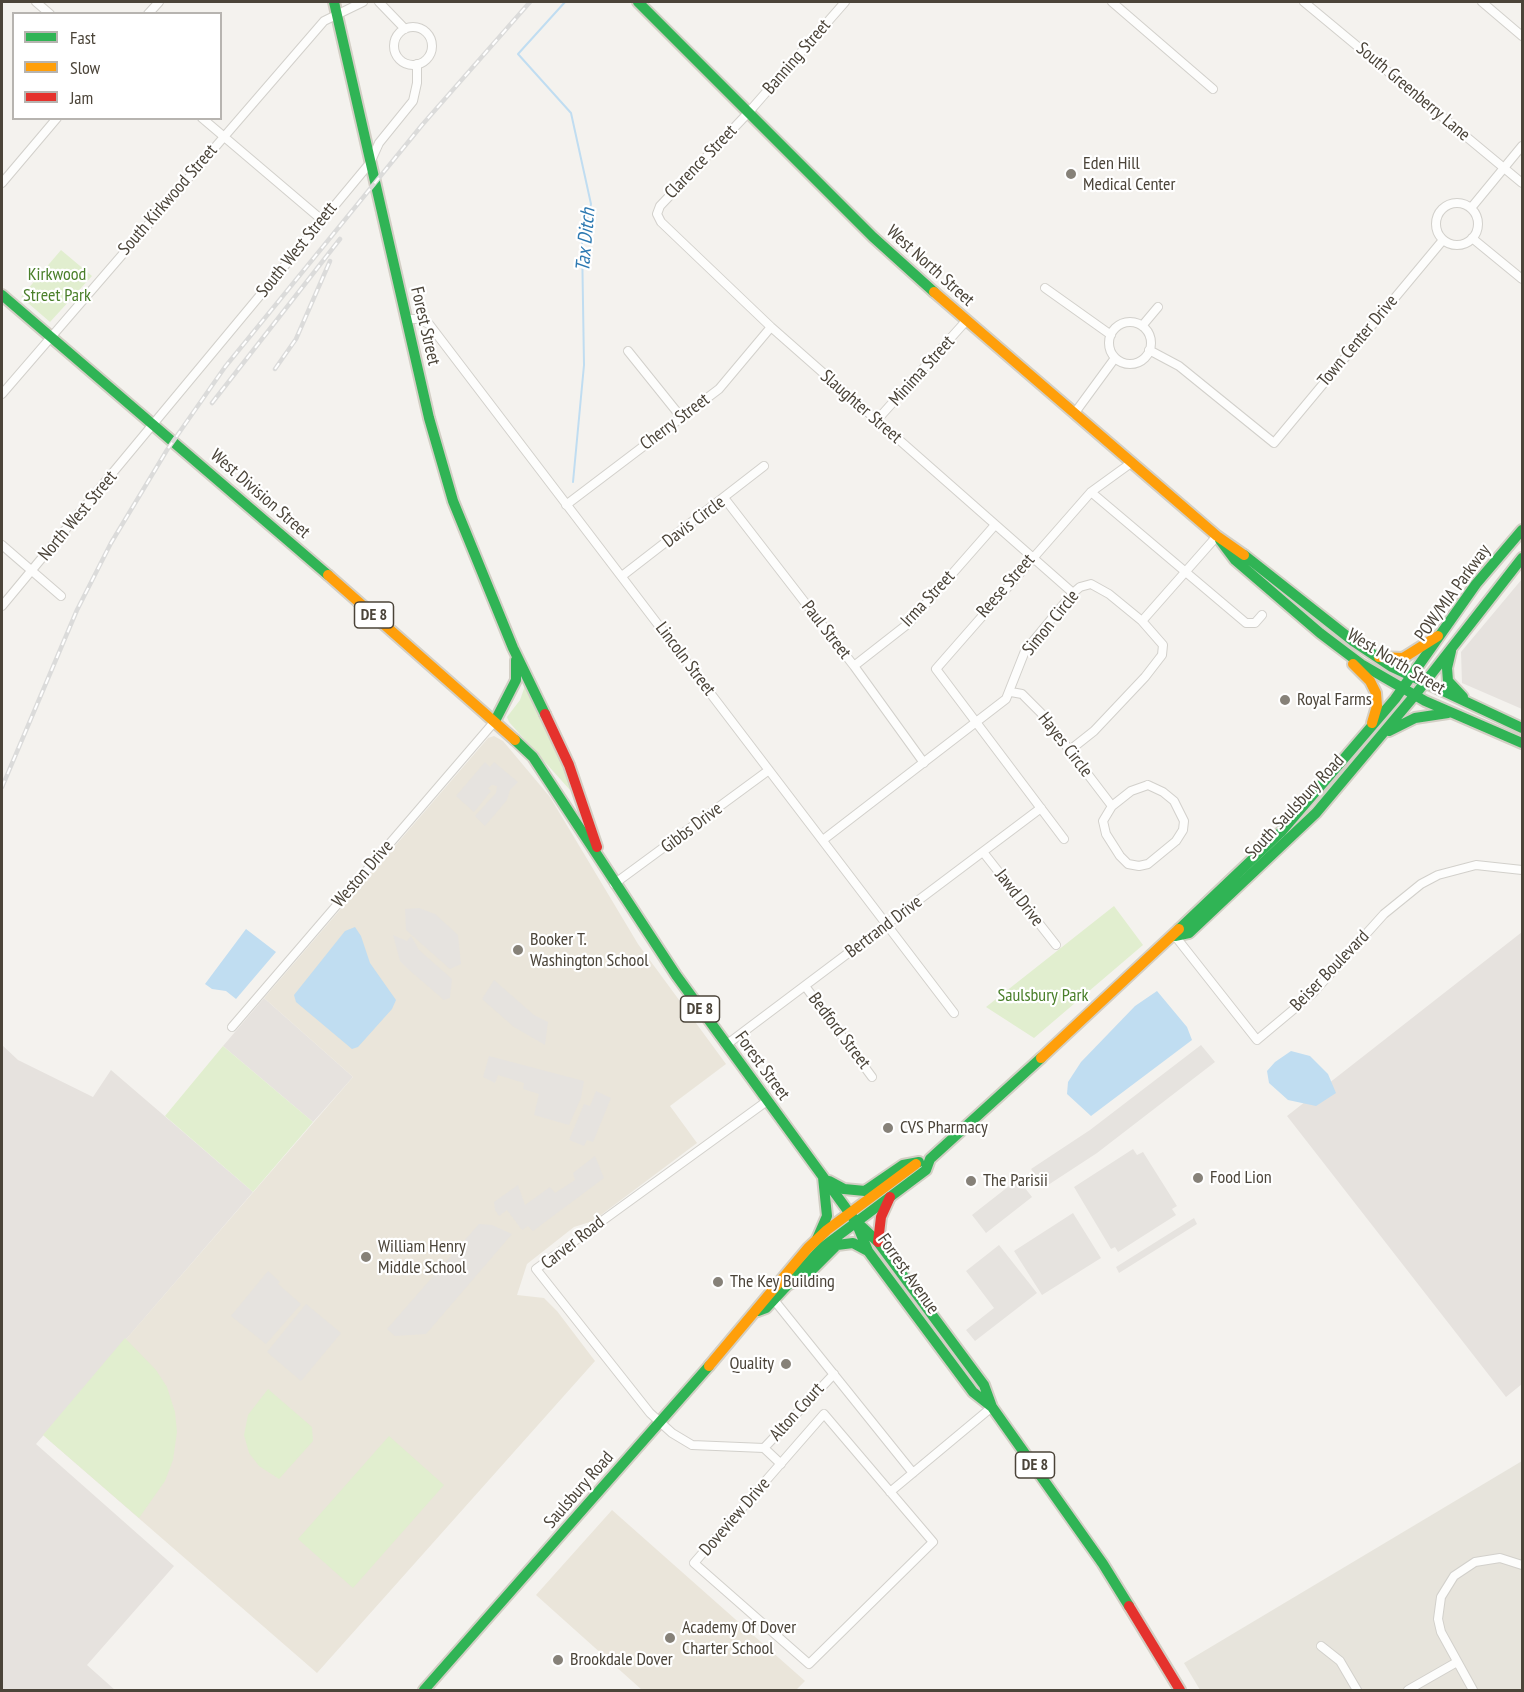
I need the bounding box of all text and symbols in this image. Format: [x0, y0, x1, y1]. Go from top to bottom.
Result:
legend [12, 12, 222, 120]
street label: Banning Street [759, 15, 835, 99]
text: Fast [70, 26, 96, 49]
street label: South Greenberry Lane [1352, 38, 1474, 146]
text: Slow [70, 56, 100, 79]
text: Jam [70, 86, 93, 109]
street label: Clarence Street [660, 121, 742, 203]
street label: South Kirkwood Street [114, 140, 222, 260]
place label: Eden Hill Medical Center [1083, 153, 1175, 195]
marker: Eden Hill Medical Center [1064, 167, 1078, 181]
street label: South West Streett [252, 198, 342, 302]
water label: Tax Ditch [571, 207, 601, 273]
street label: West North Street [882, 221, 978, 311]
park label: Kirkwood Street Park [23, 264, 91, 306]
street label: Forest Street [406, 285, 444, 367]
street label: Town Center Drive [1313, 291, 1403, 391]
street label: Minima Street [885, 331, 959, 411]
street label: Slaughter Street [816, 366, 906, 448]
street label: Cherry Street [636, 389, 714, 455]
street label: West Division Street [206, 445, 314, 543]
street label: North West Street [34, 467, 122, 565]
street label: Davis Circle [659, 492, 729, 552]
street label: POW/MIA Parkway [1411, 540, 1495, 646]
street label: Reese Street [973, 550, 1039, 622]
street label: Irma Street [897, 566, 959, 632]
street label: Simon Circle [1018, 586, 1084, 660]
street label: Paul Street [797, 597, 855, 663]
road number: DE 8 [354, 602, 394, 628]
street label: Lincoln Street [650, 618, 720, 700]
street label: West North Street [1343, 624, 1449, 700]
place label: Royal Farms [1297, 689, 1372, 711]
marker: Royal Farms [1278, 693, 1292, 707]
street label: Hayes Circle [1033, 708, 1097, 782]
street label: South Saulsbury Road [1241, 750, 1349, 864]
street label: Gibbs Drive [657, 798, 727, 858]
street label: Weston Drive [328, 836, 398, 912]
street label: Jawd Drive [990, 865, 1048, 931]
street label: Bertrand Drive [841, 891, 927, 963]
street label: Beiser Boulevard [1286, 926, 1374, 1016]
place label: Booker T. Washington School [530, 929, 648, 972]
marker: Booker T. Washington School [511, 943, 525, 957]
park label: Saulsbury Park [998, 985, 1088, 1007]
street label: Bedford Street [803, 989, 875, 1073]
road number: DE 8 [680, 996, 720, 1022]
street label: Forest Street [730, 1027, 794, 1105]
place label: CVS Pharmacy [900, 1117, 988, 1139]
marker: CVS Pharmacy [881, 1121, 895, 1135]
place label: Food Lion [1210, 1167, 1272, 1189]
place label: The Parisii [983, 1170, 1048, 1192]
marker: Food Lion [1191, 1171, 1205, 1185]
marker: The Parisii [964, 1174, 978, 1188]
street label: Carver Road [537, 1212, 609, 1274]
street label: Forrest Avenue [873, 1230, 943, 1318]
place label: William Henry Middle School [378, 1236, 466, 1278]
marker: William Henry Middle School [359, 1250, 373, 1264]
place label: The Key Building [730, 1271, 835, 1293]
marker: The Key Building [711, 1275, 725, 1289]
place label: Quality [729, 1353, 774, 1375]
marker: Quality [779, 1357, 793, 1371]
street label: Alton Court [765, 1379, 829, 1445]
street label: Saulsbury Road [540, 1447, 618, 1533]
road number: DE 8 [1016, 1452, 1054, 1478]
street label: Doveview Drive [695, 1474, 775, 1560]
place label: Academy Of Dover Charter School [682, 1617, 796, 1660]
marker: Academy Of Dover Charter School [663, 1631, 677, 1645]
place label: Brookdale Dover [570, 1649, 673, 1671]
marker: Brookdale Dover [551, 1653, 565, 1667]

